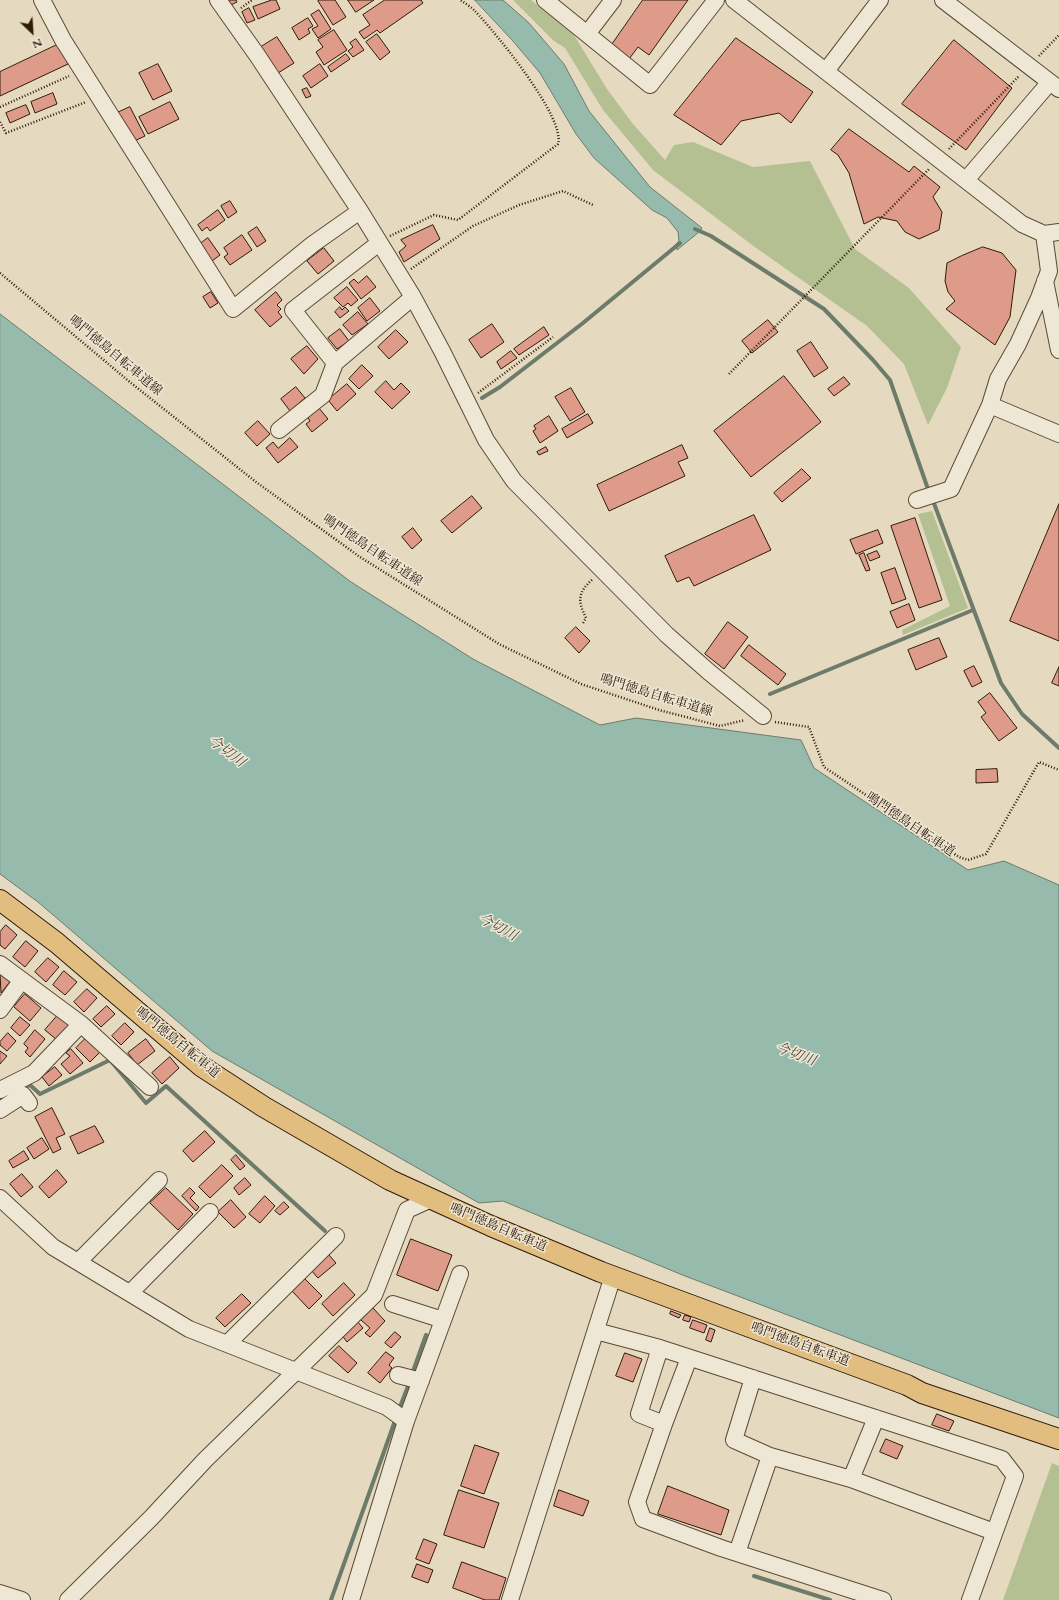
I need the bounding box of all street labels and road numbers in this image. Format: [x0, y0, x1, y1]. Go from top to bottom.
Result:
street label: 鳴門徳島自転車道線 [65, 312, 165, 400]
street label: 鳴門徳島自転車道線 [319, 512, 425, 590]
street label: 鳴門徳島自転車道線 [598, 671, 714, 721]
street label: 鳴門徳島自転車道 [863, 789, 957, 861]
street label: 鳴門徳島自転車道 [132, 1004, 222, 1082]
street label: 鳴門徳島自転車道 [447, 1201, 549, 1255]
street label: 鳴門徳島自転車道 [748, 1320, 852, 1370]

